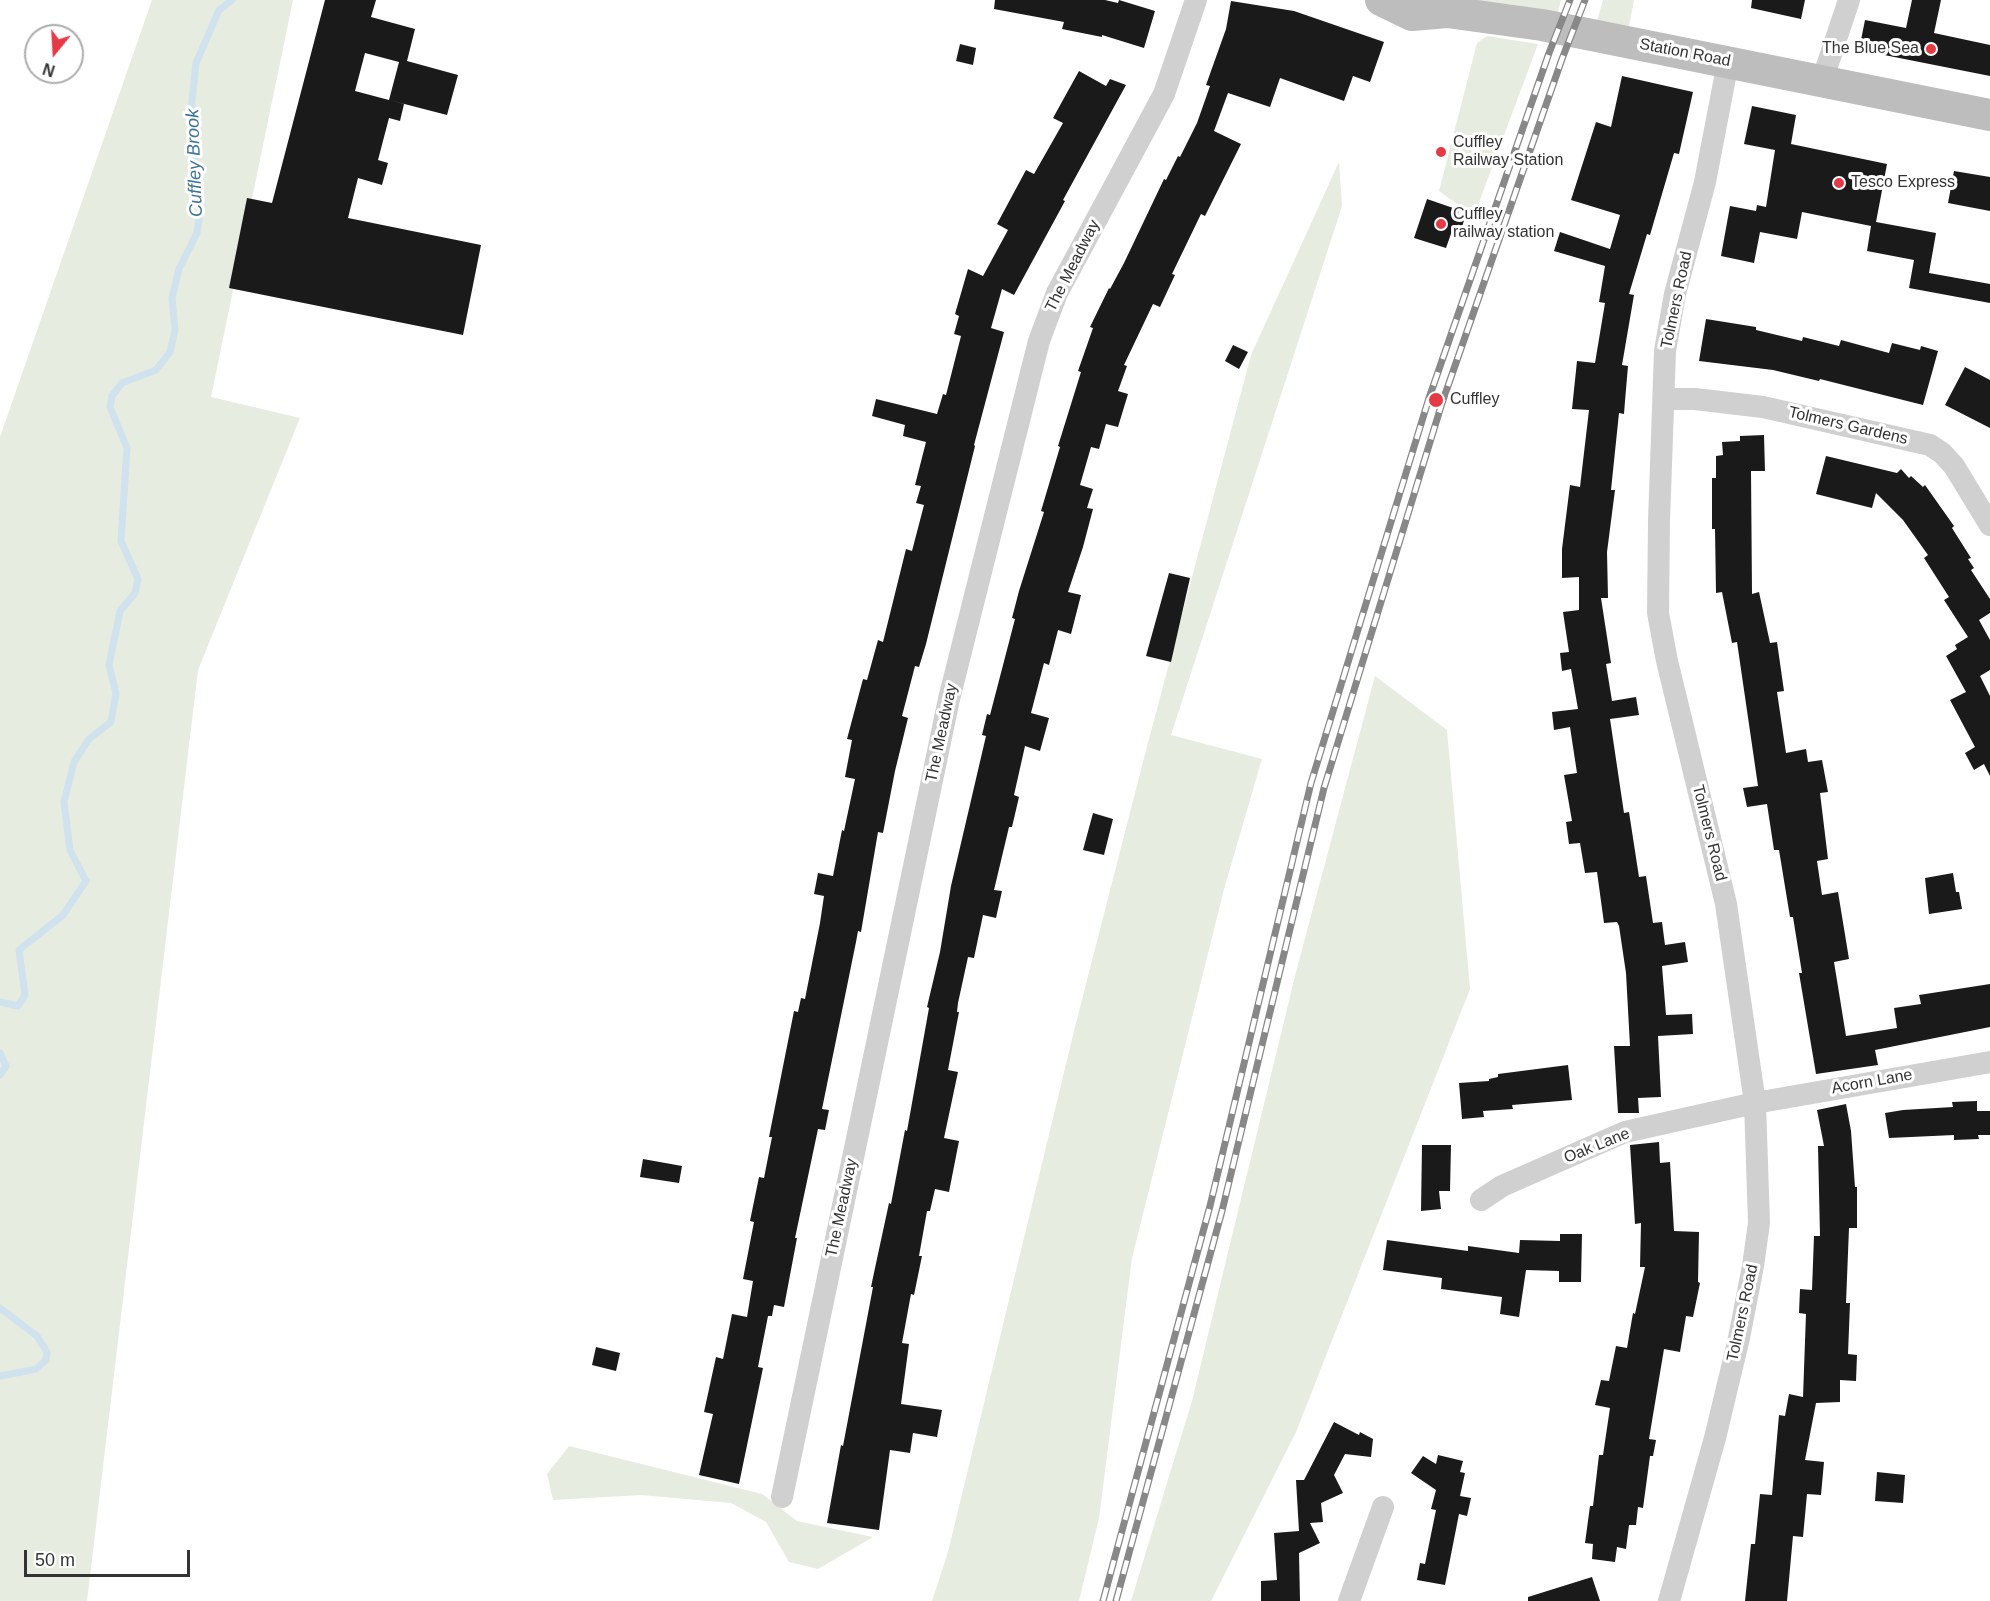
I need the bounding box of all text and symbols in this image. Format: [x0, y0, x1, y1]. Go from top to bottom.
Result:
north arrow [24, 24, 84, 84]
street label: Station Road [1638, 35, 1732, 71]
place label: The Blue Sea [1822, 39, 1919, 59]
marker: The Blue Sea [1924, 42, 1938, 56]
text: N [41, 60, 57, 80]
water label: Cuffley Brook [182, 109, 208, 217]
place label: Cuffley Railway Station [1453, 133, 1563, 171]
marker: Cuffley Railway Station [1434, 145, 1448, 159]
place label: Tesco Express [1851, 173, 1955, 193]
marker: Tesco Express [1832, 176, 1846, 190]
place label: Cuffley railway station [1453, 205, 1554, 243]
street label: The Meadway [1042, 217, 1104, 315]
marker: Cuffley railway station [1434, 217, 1448, 231]
street label: Tolmers Road [1657, 250, 1697, 350]
place label: Cuffley [1450, 390, 1500, 410]
marker: Cuffley [1427, 391, 1445, 409]
street label: Tolmers Gardens [1786, 403, 1910, 449]
street label: The Meadway [922, 682, 962, 784]
street label: Tolmers Road [1688, 783, 1730, 883]
street label: Acorn Lane [1830, 1065, 1914, 1099]
street label: Oak Lane [1561, 1124, 1633, 1168]
street label: The Meadway [822, 1157, 862, 1259]
street label: Tolmers Road [1723, 1263, 1763, 1363]
scale bar [27, 1538, 194, 1576]
text: 50 m [35, 1550, 75, 1570]

